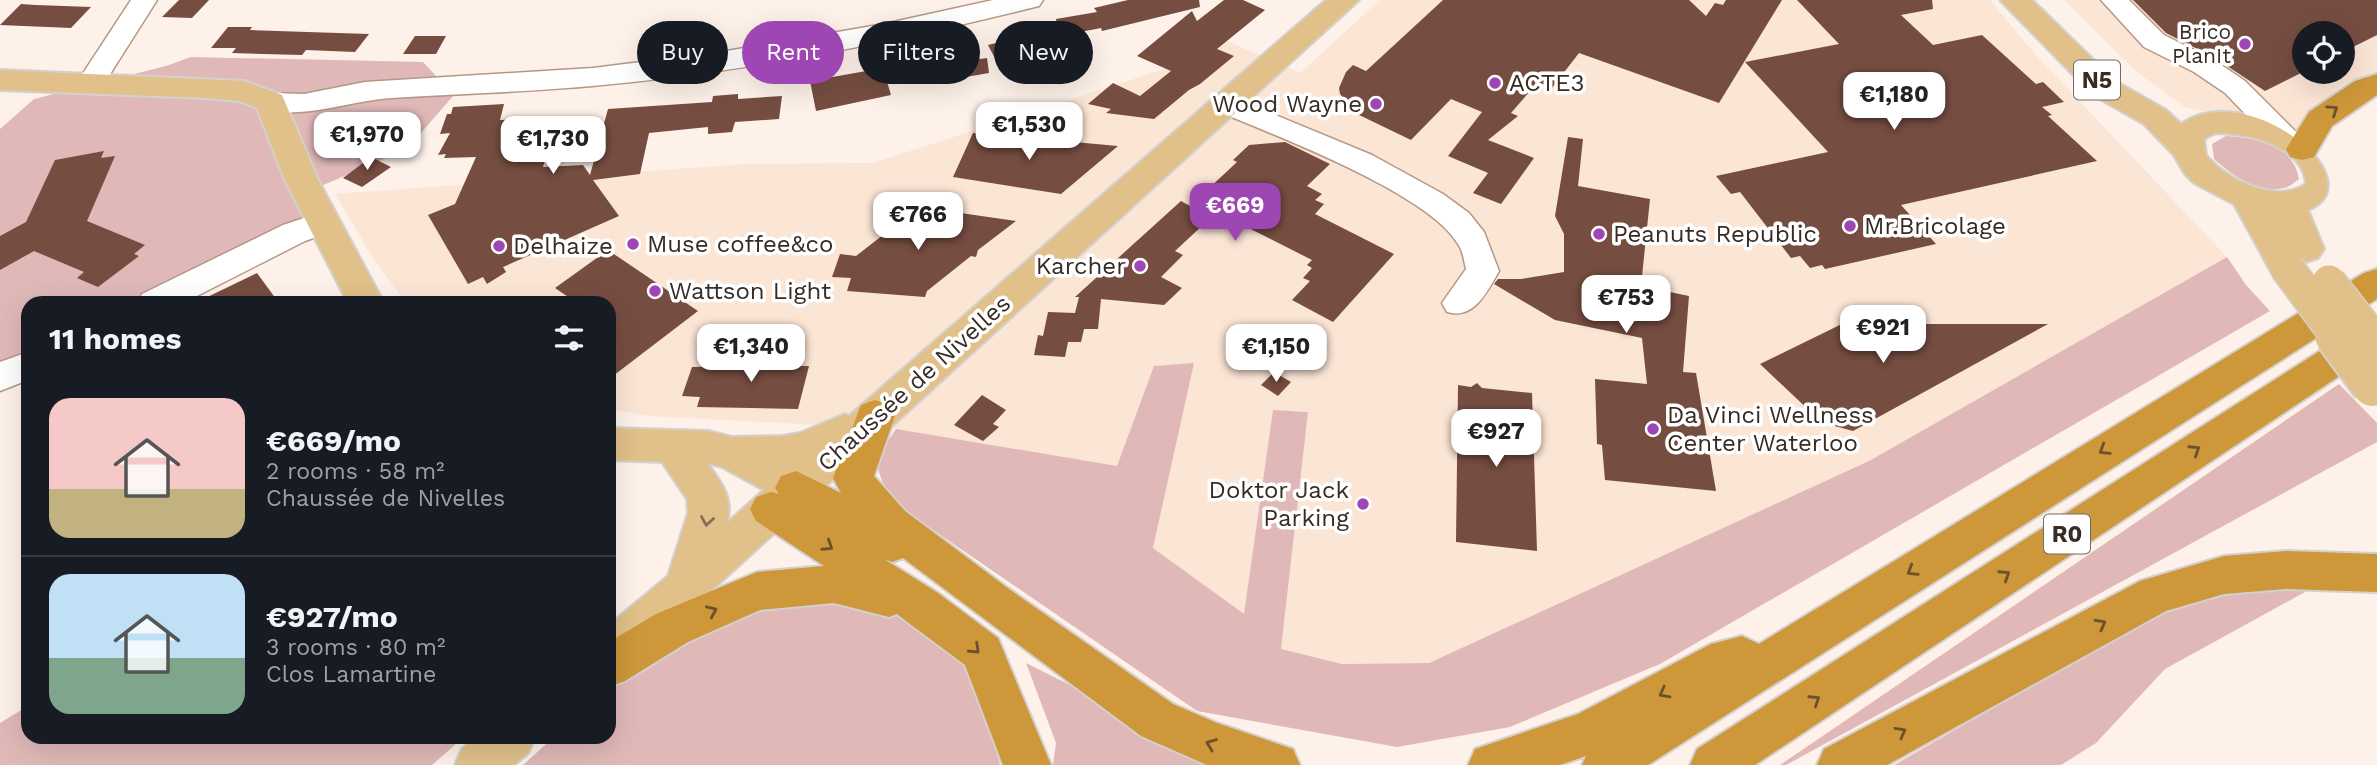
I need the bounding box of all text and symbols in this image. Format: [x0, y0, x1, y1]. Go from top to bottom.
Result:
place label: Brico PlanIt [2172, 19, 2231, 68]
chip: Buy [637, 21, 728, 84]
chip: Rent [742, 21, 844, 84]
chip: Filters [858, 21, 980, 84]
chip: New [994, 21, 1093, 84]
map controls [2292, 21, 2355, 84]
button: locate [2292, 21, 2355, 84]
marker: Brico PlanIt [2237, 36, 2253, 52]
road number: N5 [2074, 60, 2120, 100]
place label: ACTE3 [1509, 69, 1585, 97]
pin: €1,180 [1837, 72, 1951, 132]
marker: ACTE3 [1487, 75, 1503, 91]
text: €1,180 [1859, 81, 1929, 108]
place label: Wood Wayne [1212, 90, 1362, 118]
marker: Wood Wayne [1368, 96, 1384, 112]
pin: €1,530 [972, 102, 1086, 162]
one-way arrow [2326, 105, 2339, 118]
text: €1,530 [992, 111, 1066, 138]
pin: €1,970 [310, 113, 424, 172]
pin: €1,730 [496, 116, 610, 176]
text: €1,970 [330, 121, 404, 148]
text: €1,730 [517, 125, 589, 152]
pin: €669 [1194, 184, 1276, 243]
pin: €766 [877, 192, 959, 252]
text: €669 [1206, 192, 1264, 219]
text: €766 [889, 201, 947, 228]
place label: Mr.Bricolage [1864, 212, 2006, 240]
marker: Mr.Bricolage [1842, 218, 1858, 234]
place label: Peanuts Republic [1613, 220, 1817, 248]
marker: Peanuts Republic [1591, 226, 1607, 242]
place label: Muse coffee&co [647, 230, 833, 258]
place label: Delhaize [513, 232, 613, 260]
marker: Muse coffee&co [625, 236, 641, 252]
marker: Delhaize [491, 238, 507, 254]
place label: Karcher [1036, 252, 1126, 280]
marker: Karcher [1132, 258, 1148, 274]
pin: €753 [1585, 276, 1667, 335]
place label: Wattson Light [669, 277, 831, 305]
marker: Wattson Light [647, 283, 663, 299]
text: €753 [1598, 284, 1654, 311]
street label: Chaussée de Nivelles [812, 289, 1016, 477]
pin: €921 [1842, 306, 1924, 365]
text: €921 [1856, 314, 1910, 341]
icon: filters [550, 319, 588, 357]
text: 11 homes [49, 321, 182, 356]
pin: €1,340 [694, 324, 808, 384]
pin: €1,150 [1219, 324, 1333, 384]
text: €1,340 [713, 333, 789, 360]
text: €1,150 [1242, 333, 1310, 360]
place label: Da Vinci Wellness Center Waterloo [1667, 401, 1874, 457]
pin: €927 [1455, 410, 1537, 469]
text: €927 [1467, 418, 1525, 445]
marker: Da Vinci Wellness Center Waterloo [1645, 421, 1661, 437]
text: €669/mo [266, 423, 401, 458]
icon: home [105, 426, 189, 510]
one-way arrow [2099, 442, 2112, 455]
one-way arrow [2188, 446, 2201, 459]
text: 2 rooms · 58 m² [266, 458, 445, 485]
place label: Doktor Jack Parking [1209, 476, 1349, 532]
text: Chaussée de Nivelles [266, 485, 505, 512]
marker: Doktor Jack Parking [1355, 496, 1371, 512]
road number: R0 [2044, 514, 2090, 554]
one-way arrow [700, 515, 715, 527]
one-way arrow [820, 538, 833, 550]
one-way arrow [1907, 563, 1920, 576]
one-way arrow [1997, 571, 2010, 583]
text: €927/mo [266, 599, 398, 634]
icon: home [105, 602, 189, 686]
one-way arrow [705, 605, 718, 619]
one-way arrow [2094, 619, 2106, 632]
text: 3 rooms · 80 m² [266, 634, 445, 661]
one-way arrow [967, 641, 980, 653]
text: Clos Lamartine [266, 661, 436, 688]
one-way arrow [1659, 685, 1671, 699]
one-way arrow [1807, 695, 1820, 708]
one-way arrow [1894, 727, 1906, 741]
one-way arrow [1206, 738, 1218, 752]

